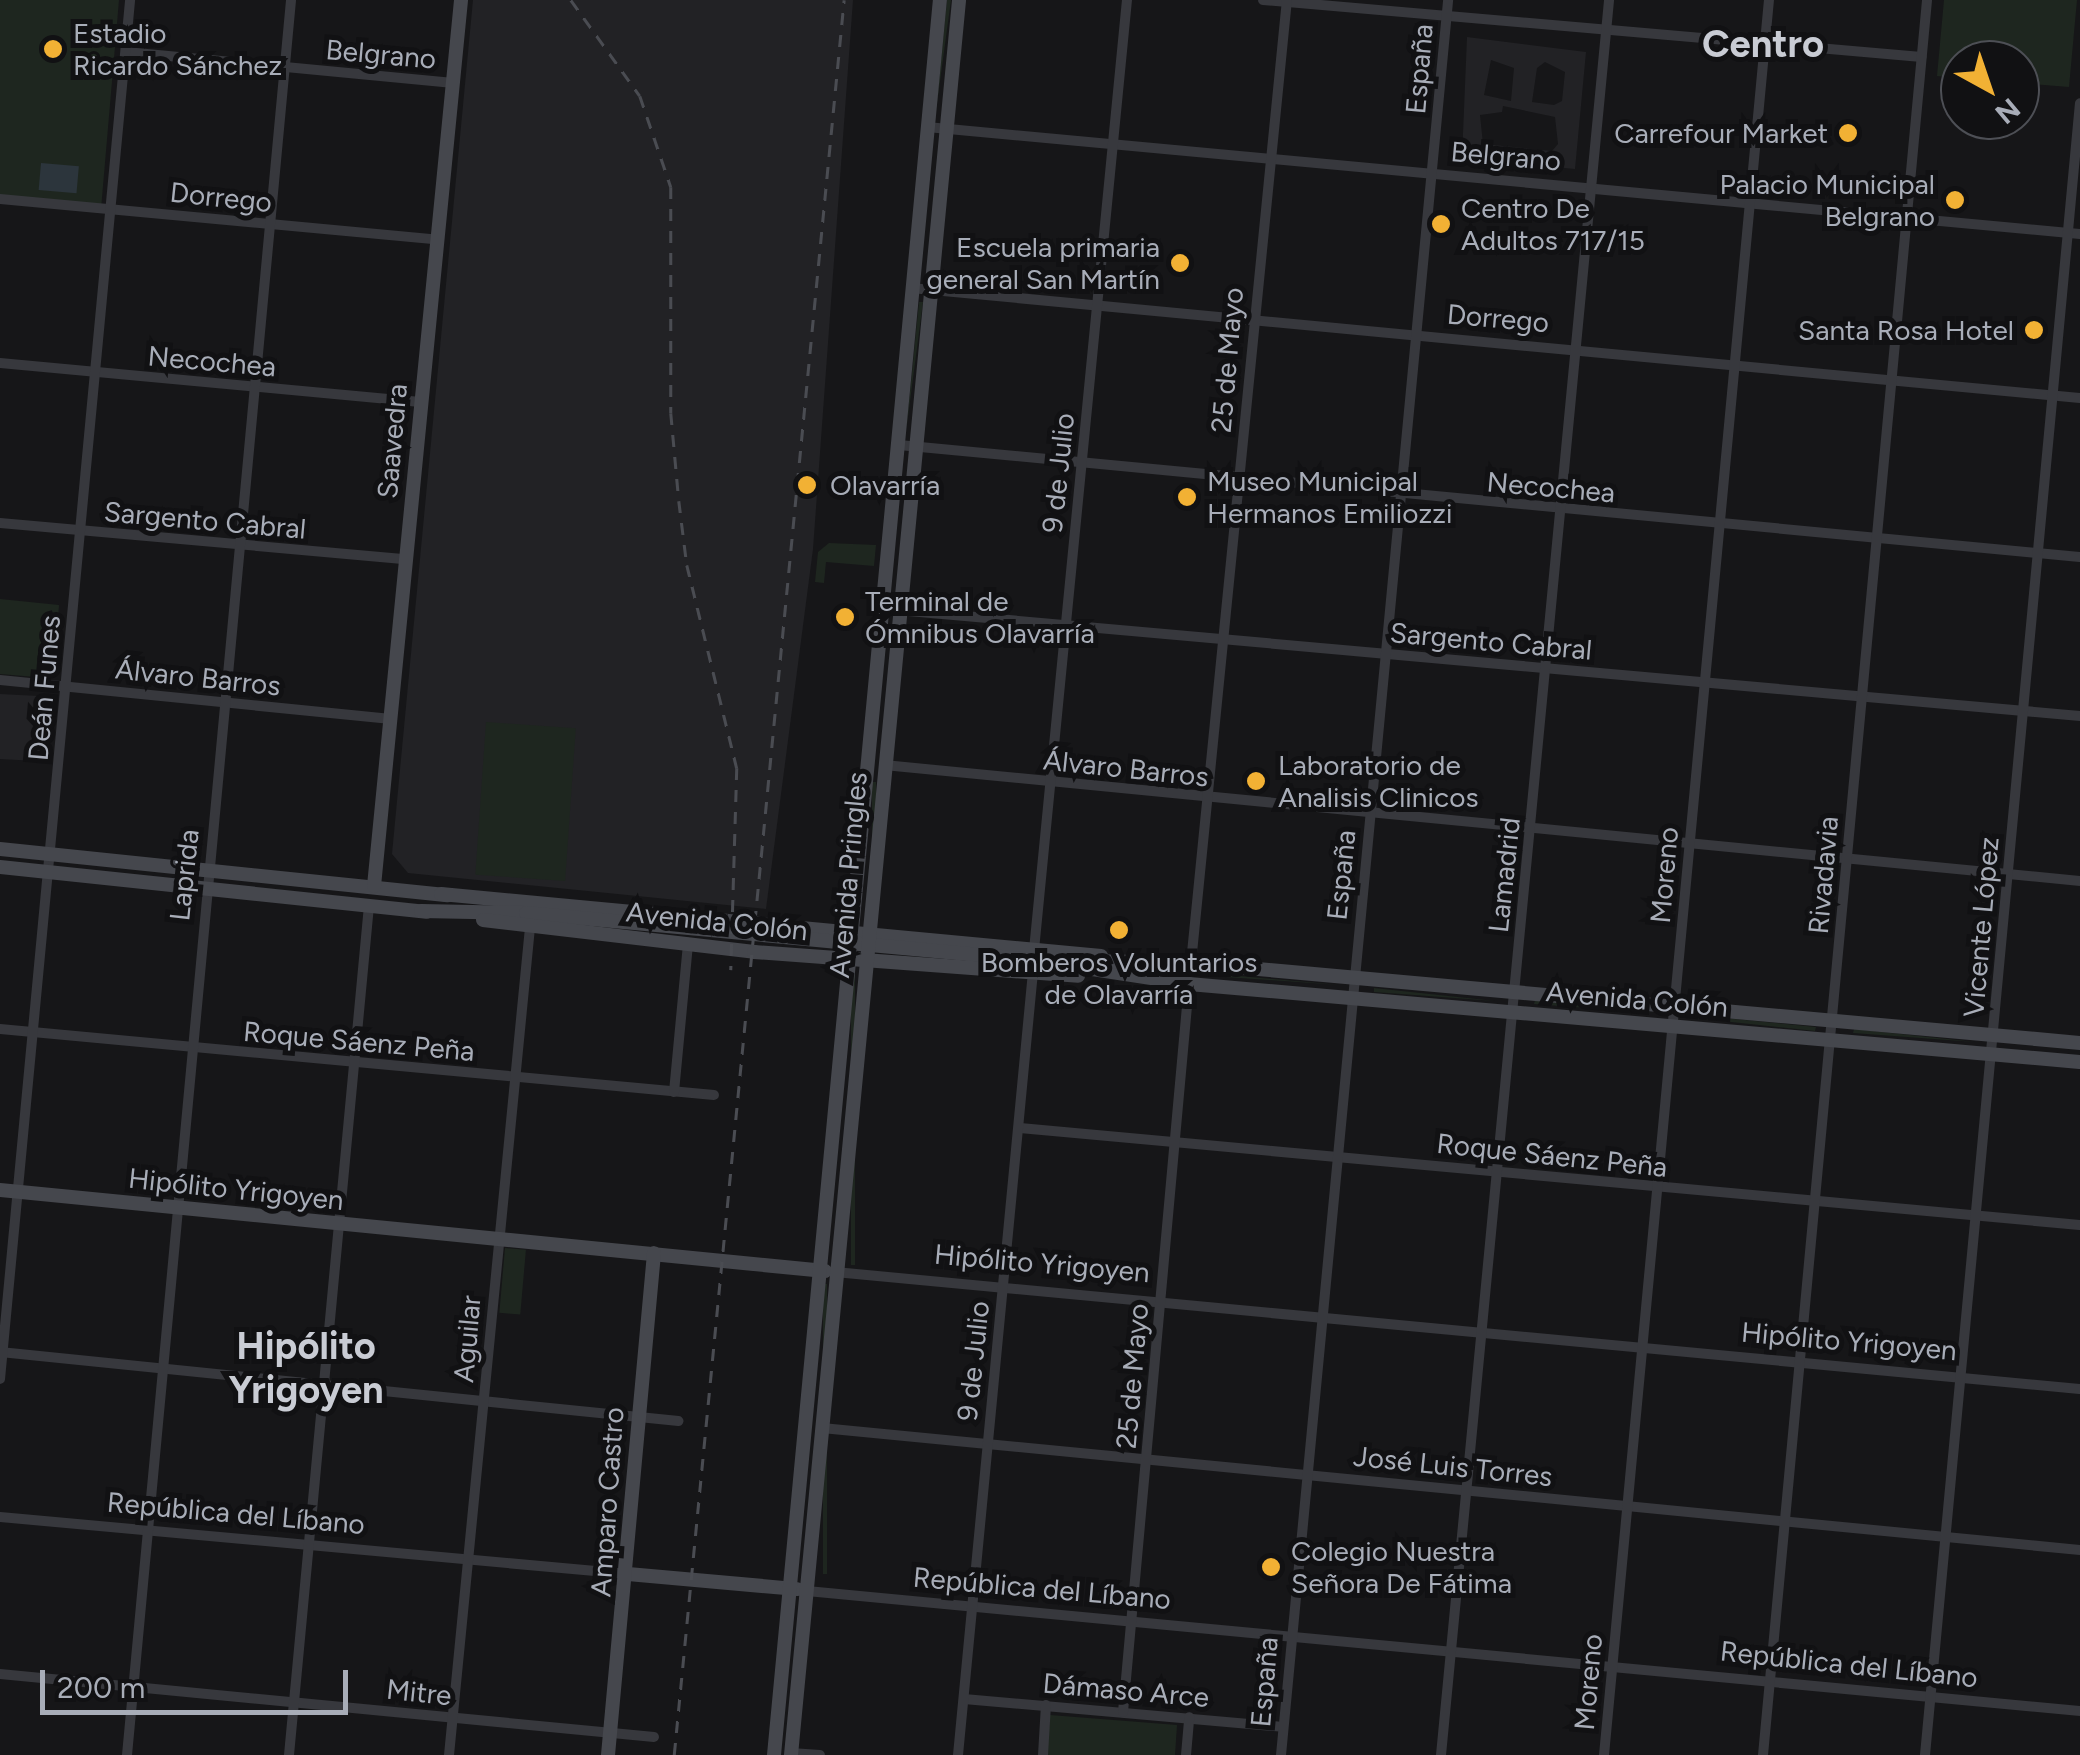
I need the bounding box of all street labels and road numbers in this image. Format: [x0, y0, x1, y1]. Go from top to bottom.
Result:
street label: España [1398, 23, 1440, 115]
street label: Belgrano [324, 32, 438, 76]
street label: Belgrano [1449, 134, 1563, 178]
street label: Dorrego [168, 175, 274, 219]
street label: 25 de Mayo [1204, 286, 1250, 434]
street label: Dorrego [1446, 297, 1550, 339]
street label: Necochea [146, 339, 278, 383]
street label: Saavedra [370, 382, 414, 500]
street label: 9 de Julio [1035, 411, 1081, 535]
street label: Necochea [1485, 465, 1617, 509]
street label: Sargento Cabral [103, 494, 307, 546]
street label: Deán Funes [21, 614, 67, 762]
street label: Sargento Cabral [1389, 615, 1593, 667]
street label: Álvaro Barros [114, 652, 282, 702]
street label: Álvaro Barros [1042, 743, 1210, 793]
street label: Avenida Pringles [822, 771, 874, 979]
street label: Rivadavia [1801, 815, 1845, 935]
street label: Lamadrid [1481, 816, 1527, 934]
street label: Moreno [1643, 825, 1685, 925]
street label: Laprida [162, 827, 206, 923]
street label: España [1320, 828, 1362, 922]
street label: Vicente López [1956, 835, 2006, 1019]
street label: Avenida Colón [625, 895, 809, 947]
street label: Avenida Colón [1545, 974, 1729, 1024]
street label: Roque Sáenz Peña [242, 1014, 476, 1068]
street label: Roque Sáenz Peña [1435, 1126, 1669, 1184]
street label: Hipólito Yrigoyen [127, 1161, 345, 1217]
street label: Hipólito Yrigoyen [933, 1237, 1151, 1289]
street label: Aguilar [446, 1294, 488, 1384]
street label: 9 de Julio [950, 1299, 996, 1423]
street label: 25 de Mayo [1109, 1302, 1155, 1450]
street label: Hipólito Yrigoyen [1740, 1315, 1958, 1367]
street label: Amparo Castro [584, 1406, 630, 1598]
street label: José Luis Torres [1352, 1439, 1554, 1493]
street label: República del Líbano [106, 1485, 366, 1541]
street label: República del Líbano [912, 1560, 1172, 1616]
street label: Moreno [1567, 1632, 1609, 1732]
street label: República del Líbano [1719, 1634, 1979, 1694]
street label: España [1243, 1636, 1285, 1728]
street label: Dámaso Arce [1042, 1666, 1210, 1714]
street label: Mitre [385, 1672, 453, 1712]

